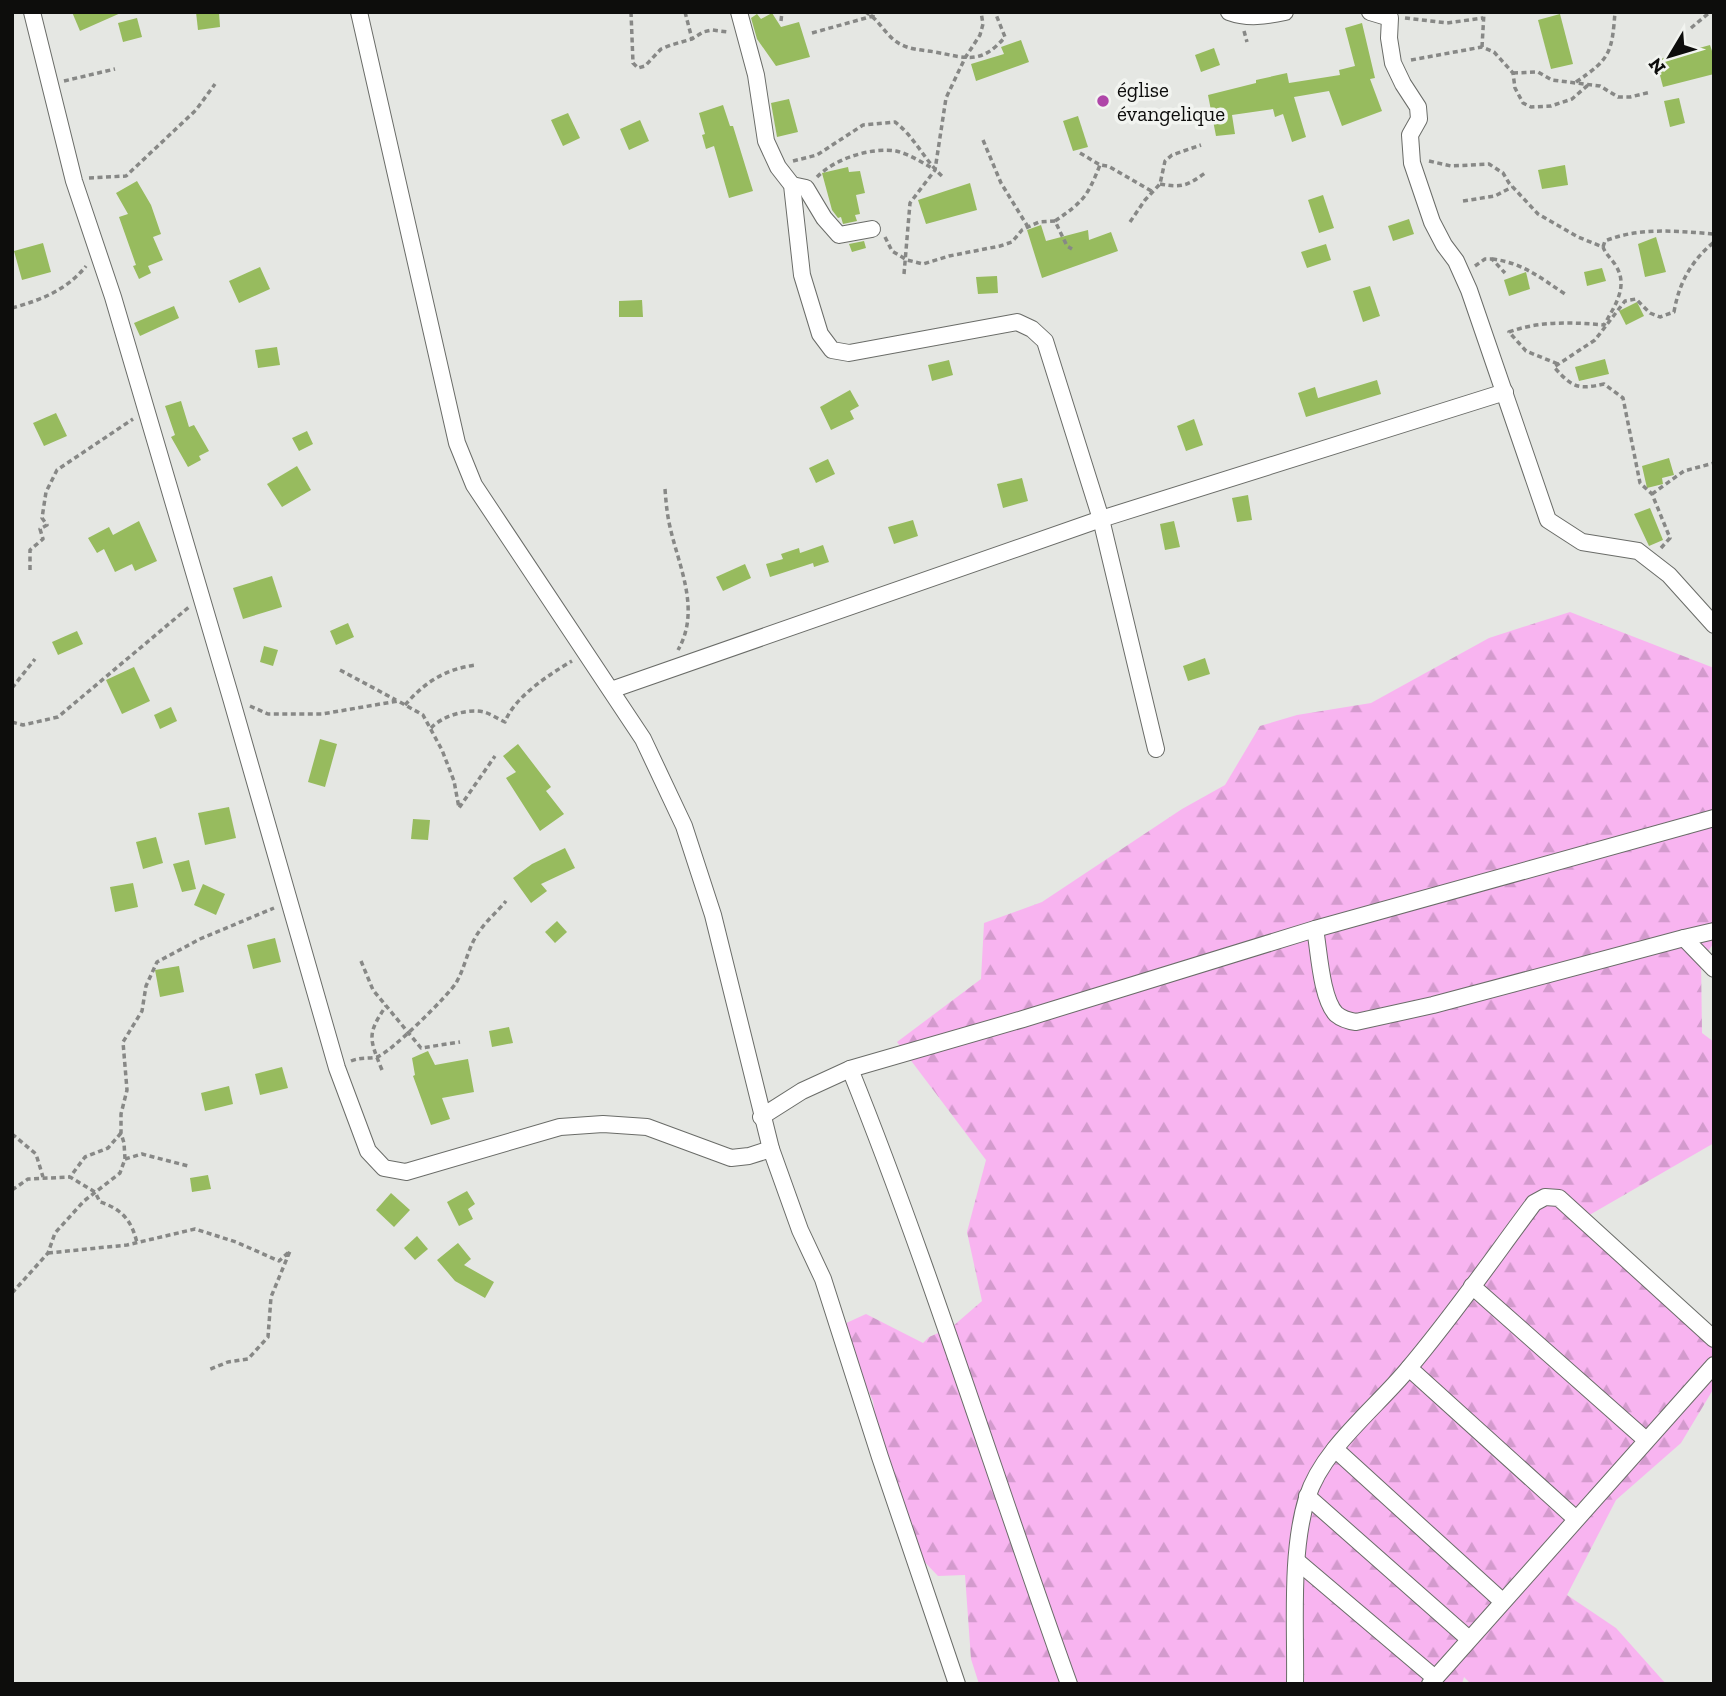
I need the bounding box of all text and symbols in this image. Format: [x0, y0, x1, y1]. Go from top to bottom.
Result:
north arrow [1635, 21, 1705, 91]
text: N [1643, 53, 1671, 79]
place label: église évangelique [1117, 77, 1225, 126]
marker: église évangelique [1095, 93, 1111, 109]

